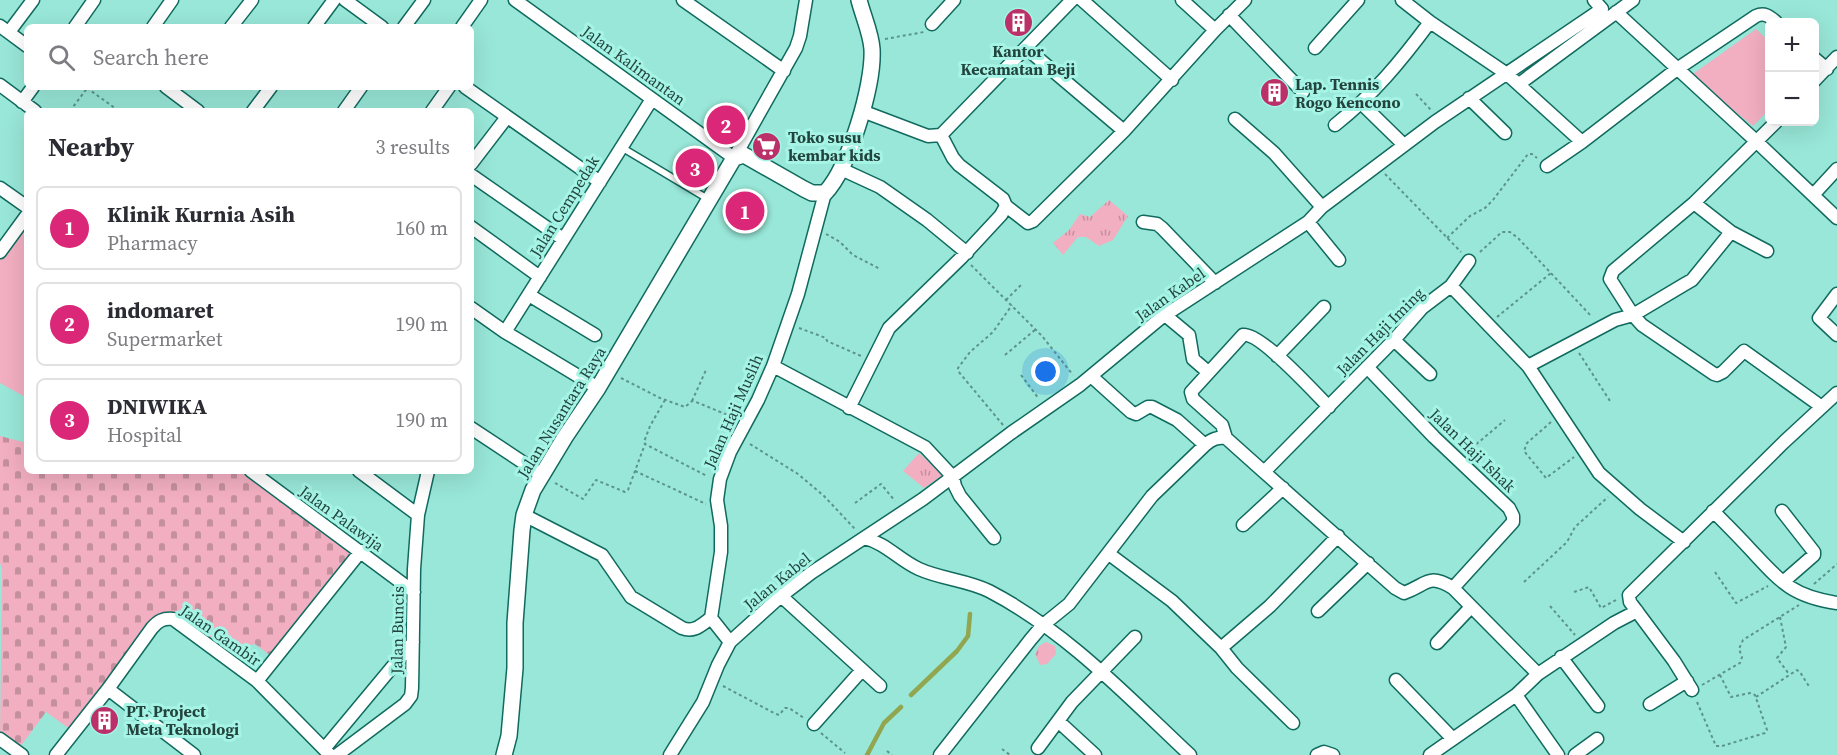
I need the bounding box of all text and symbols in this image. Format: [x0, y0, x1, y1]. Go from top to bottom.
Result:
building icon: Kantor Kecamatan Beji [1002, 7, 1034, 39]
map controls [1765, 18, 1819, 126]
button: + [1765, 18, 1819, 72]
street label: Jalan Kalimantan [577, 19, 690, 110]
search box [24, 24, 474, 90]
place label: Kantor Kecamatan Beji [961, 40, 1075, 80]
icon: search [45, 41, 78, 74]
text: Search here [93, 42, 209, 72]
button: − [1765, 72, 1819, 126]
place label: Lap. Tennis Rogo Kencono [1295, 73, 1401, 113]
building icon: Lap. Tennis Rogo Kencono [1258, 77, 1290, 109]
pin: 2 [706, 102, 746, 148]
place label: Toko susu kembar kids [788, 126, 881, 166]
text: Nearby [48, 129, 134, 165]
supermarket icon: Toko susu kembar kids [751, 130, 783, 162]
text: 3 results [375, 133, 450, 161]
pin: 3 [676, 146, 714, 190]
street label: Jalan Cempedak [524, 151, 604, 262]
pin: 1 [726, 188, 764, 234]
text: Klinik Kurnia Asih [107, 199, 295, 229]
text: 1 [64, 214, 75, 242]
text: 160 m [395, 214, 448, 242]
text: Pharmacy [107, 229, 198, 257]
street label: Jalan Kabel [1130, 262, 1209, 327]
street label: Jalan Haji Iming [1330, 282, 1429, 381]
text: indomaret [107, 295, 214, 325]
text: 2 [64, 310, 75, 338]
text: 190 m [395, 310, 448, 338]
text: Supermarket [107, 325, 222, 353]
street label: Jalan Nusantara Raya [511, 341, 611, 483]
street label: Jalan Haji Muslih [698, 350, 768, 472]
your location [1031, 357, 1060, 386]
text: DNIWIKA [107, 391, 207, 421]
street label: Jalan Haji Ishak [1424, 402, 1521, 497]
text: 3 [64, 406, 75, 434]
text: 190 m [395, 406, 448, 434]
text: Hospital [107, 421, 182, 449]
street label: Jalan Palawija [295, 479, 389, 557]
street label: Jalan Kabel [738, 547, 815, 615]
street label: Jalan Buncis [385, 586, 409, 675]
street label: Jalan Gambir [175, 598, 266, 671]
place label: PT. Project Meta Teknologi [126, 700, 239, 740]
building icon: PT. Project Meta Teknologi [89, 704, 121, 736]

